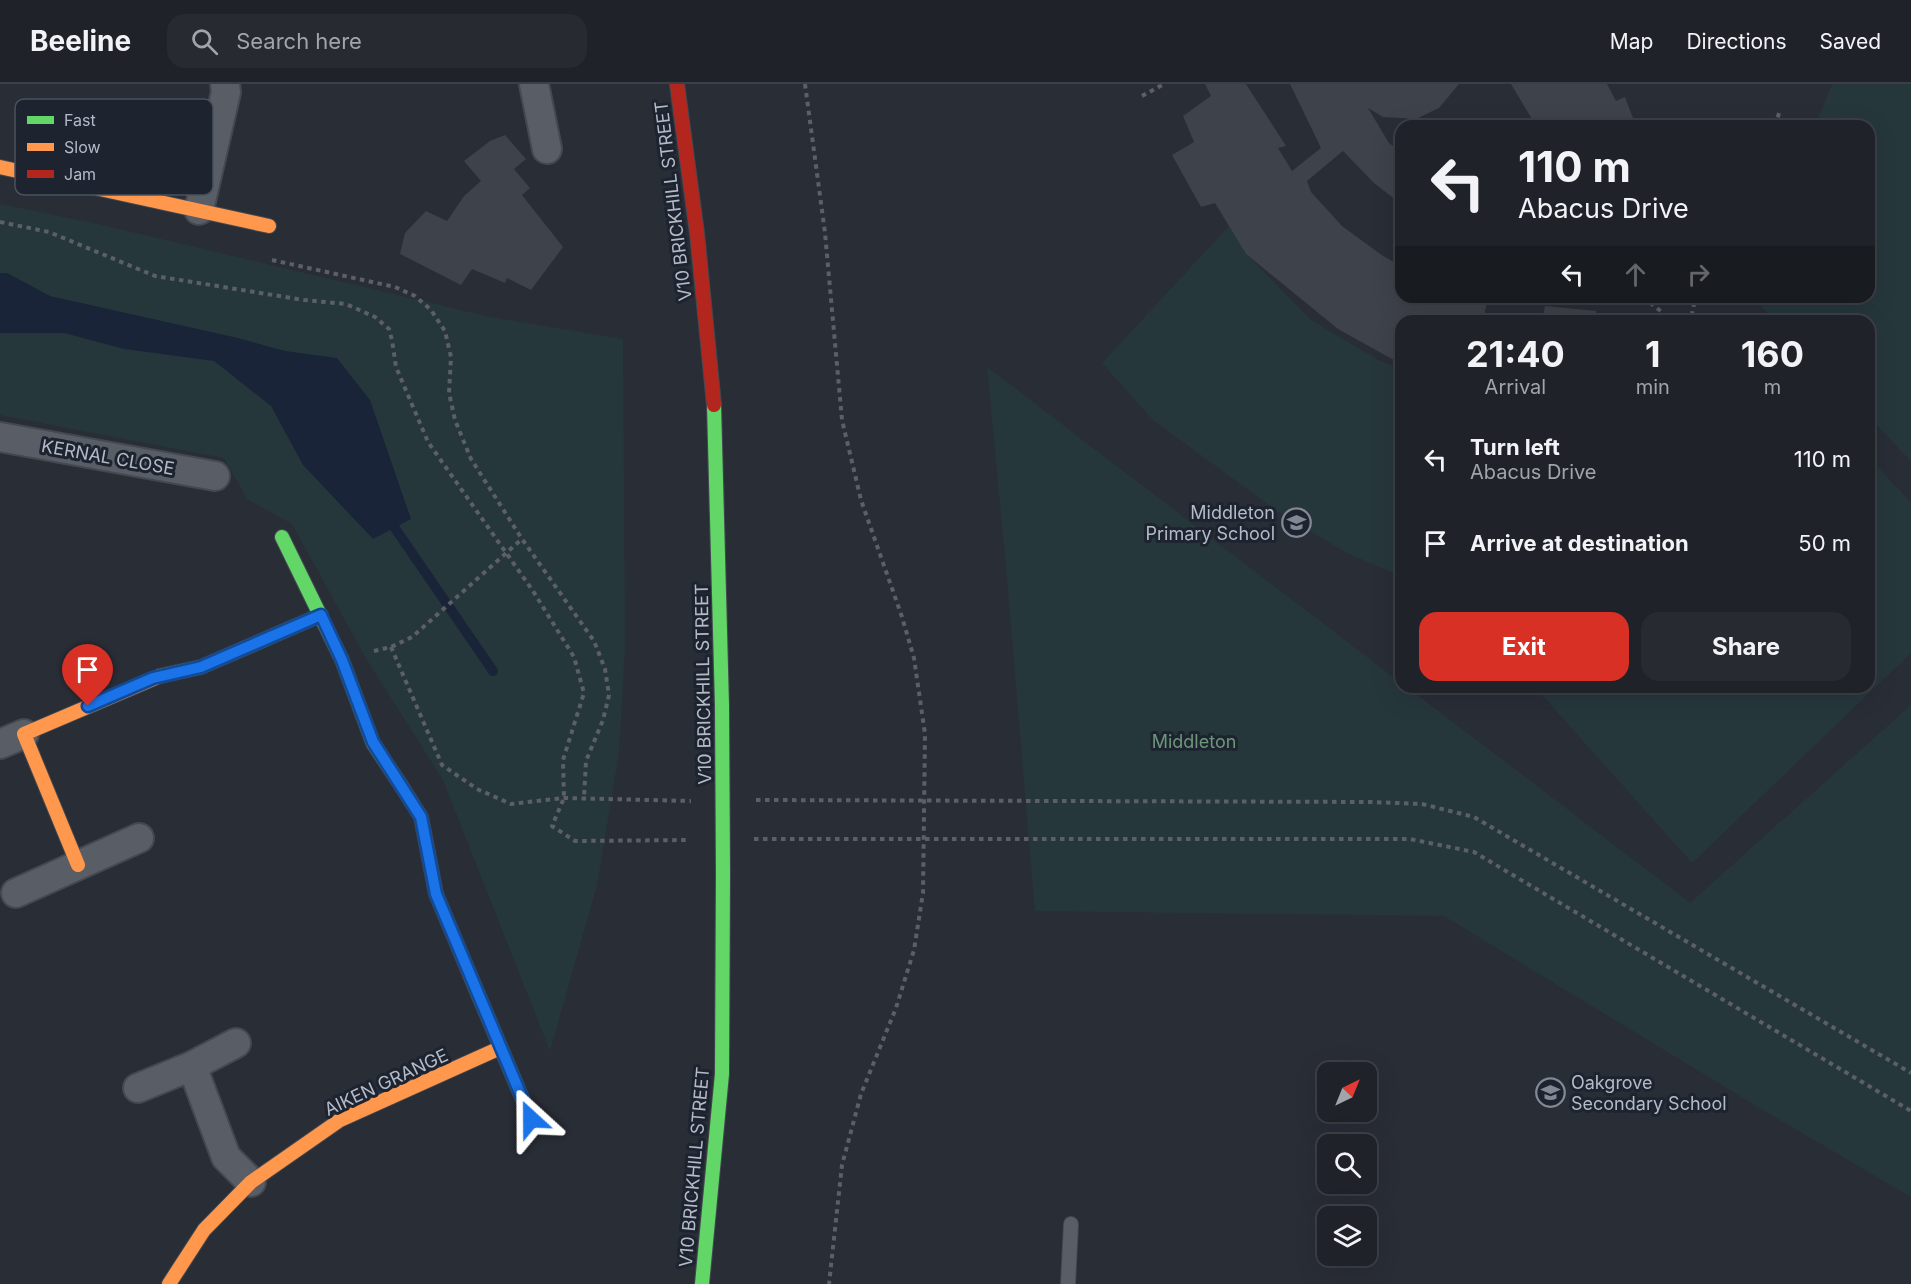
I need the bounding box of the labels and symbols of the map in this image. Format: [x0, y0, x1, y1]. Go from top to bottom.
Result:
legend [15, 99, 213, 195]
street label: V10 BRICKHILL STREET [650, 100, 696, 302]
text: Fast [64, 110, 96, 130]
text: Slow [64, 137, 101, 157]
text: Jam [64, 164, 96, 184]
street label: KERNAL CLOSE [40, 435, 176, 479]
place label: Middleton Primary School [1146, 502, 1275, 544]
school or university icon: Middleton Primary School [1280, 506, 1312, 538]
street label: V10 BRICKHILL STREET [691, 583, 715, 785]
pin [62, 644, 113, 706]
park label: Middleton [1152, 731, 1236, 752]
street label: AIKEN GRANGE [321, 1044, 451, 1120]
north arrow [1317, 1062, 1377, 1122]
street label: V10 BRICKHILL STREET [675, 1066, 713, 1268]
place label: Oakgrove Secondary School [1571, 1072, 1727, 1114]
school or university icon: Oakgrove Secondary School [1534, 1076, 1566, 1108]
position arrow [499, 1087, 563, 1151]

